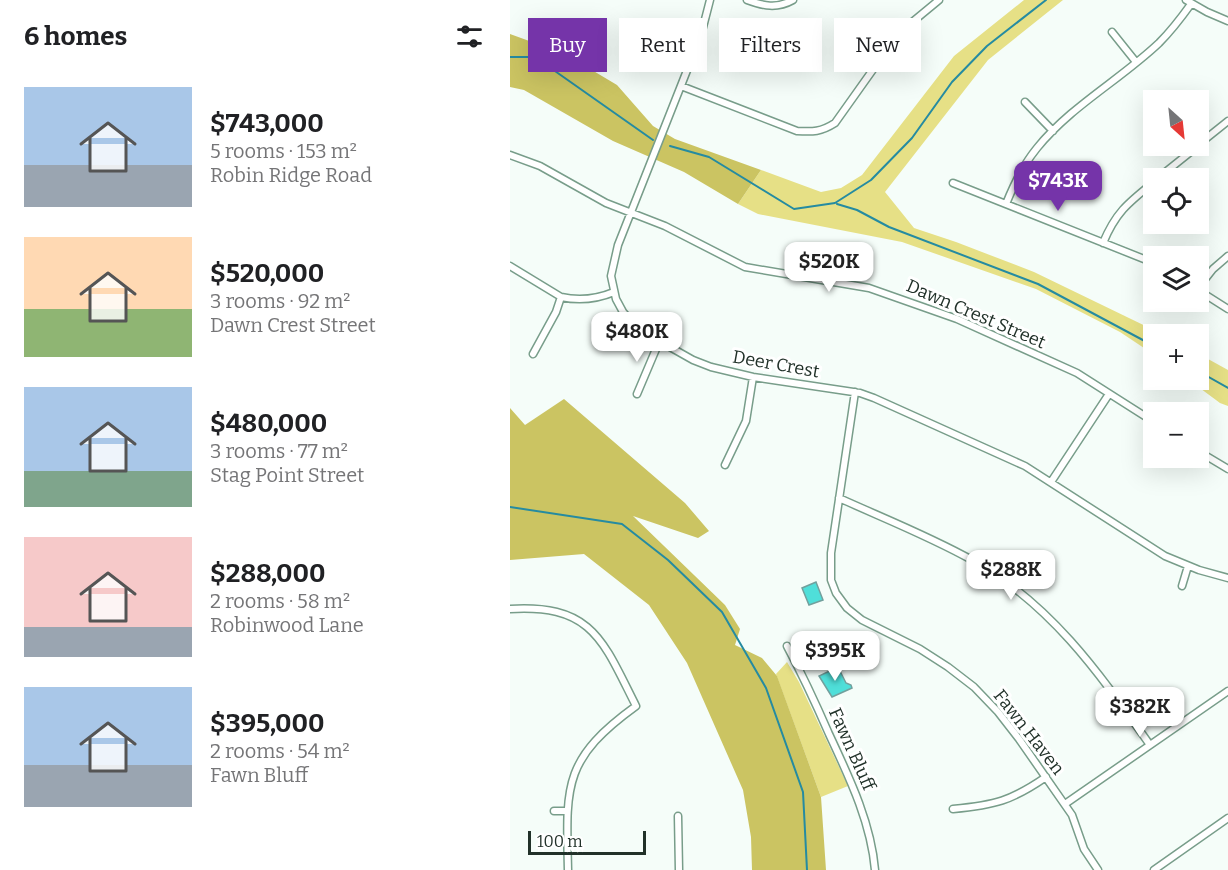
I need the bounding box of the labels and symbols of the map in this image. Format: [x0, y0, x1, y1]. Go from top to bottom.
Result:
north arrow [1143, 90, 1209, 156]
pin: $743K [1016, 161, 1100, 212]
pin: $520K [787, 242, 871, 293]
street label: Dawn Crest Street [903, 275, 1049, 353]
pin: $480K [595, 312, 679, 363]
street label: Deer Crest [731, 346, 822, 383]
pin: $288K [969, 550, 1053, 601]
pin: $395K [793, 631, 877, 682]
street label: Fawn Haven [989, 685, 1069, 779]
pin: $382K [1098, 687, 1182, 738]
street label: Fawn Bluff [824, 704, 881, 795]
scale bar [528, 828, 646, 856]

